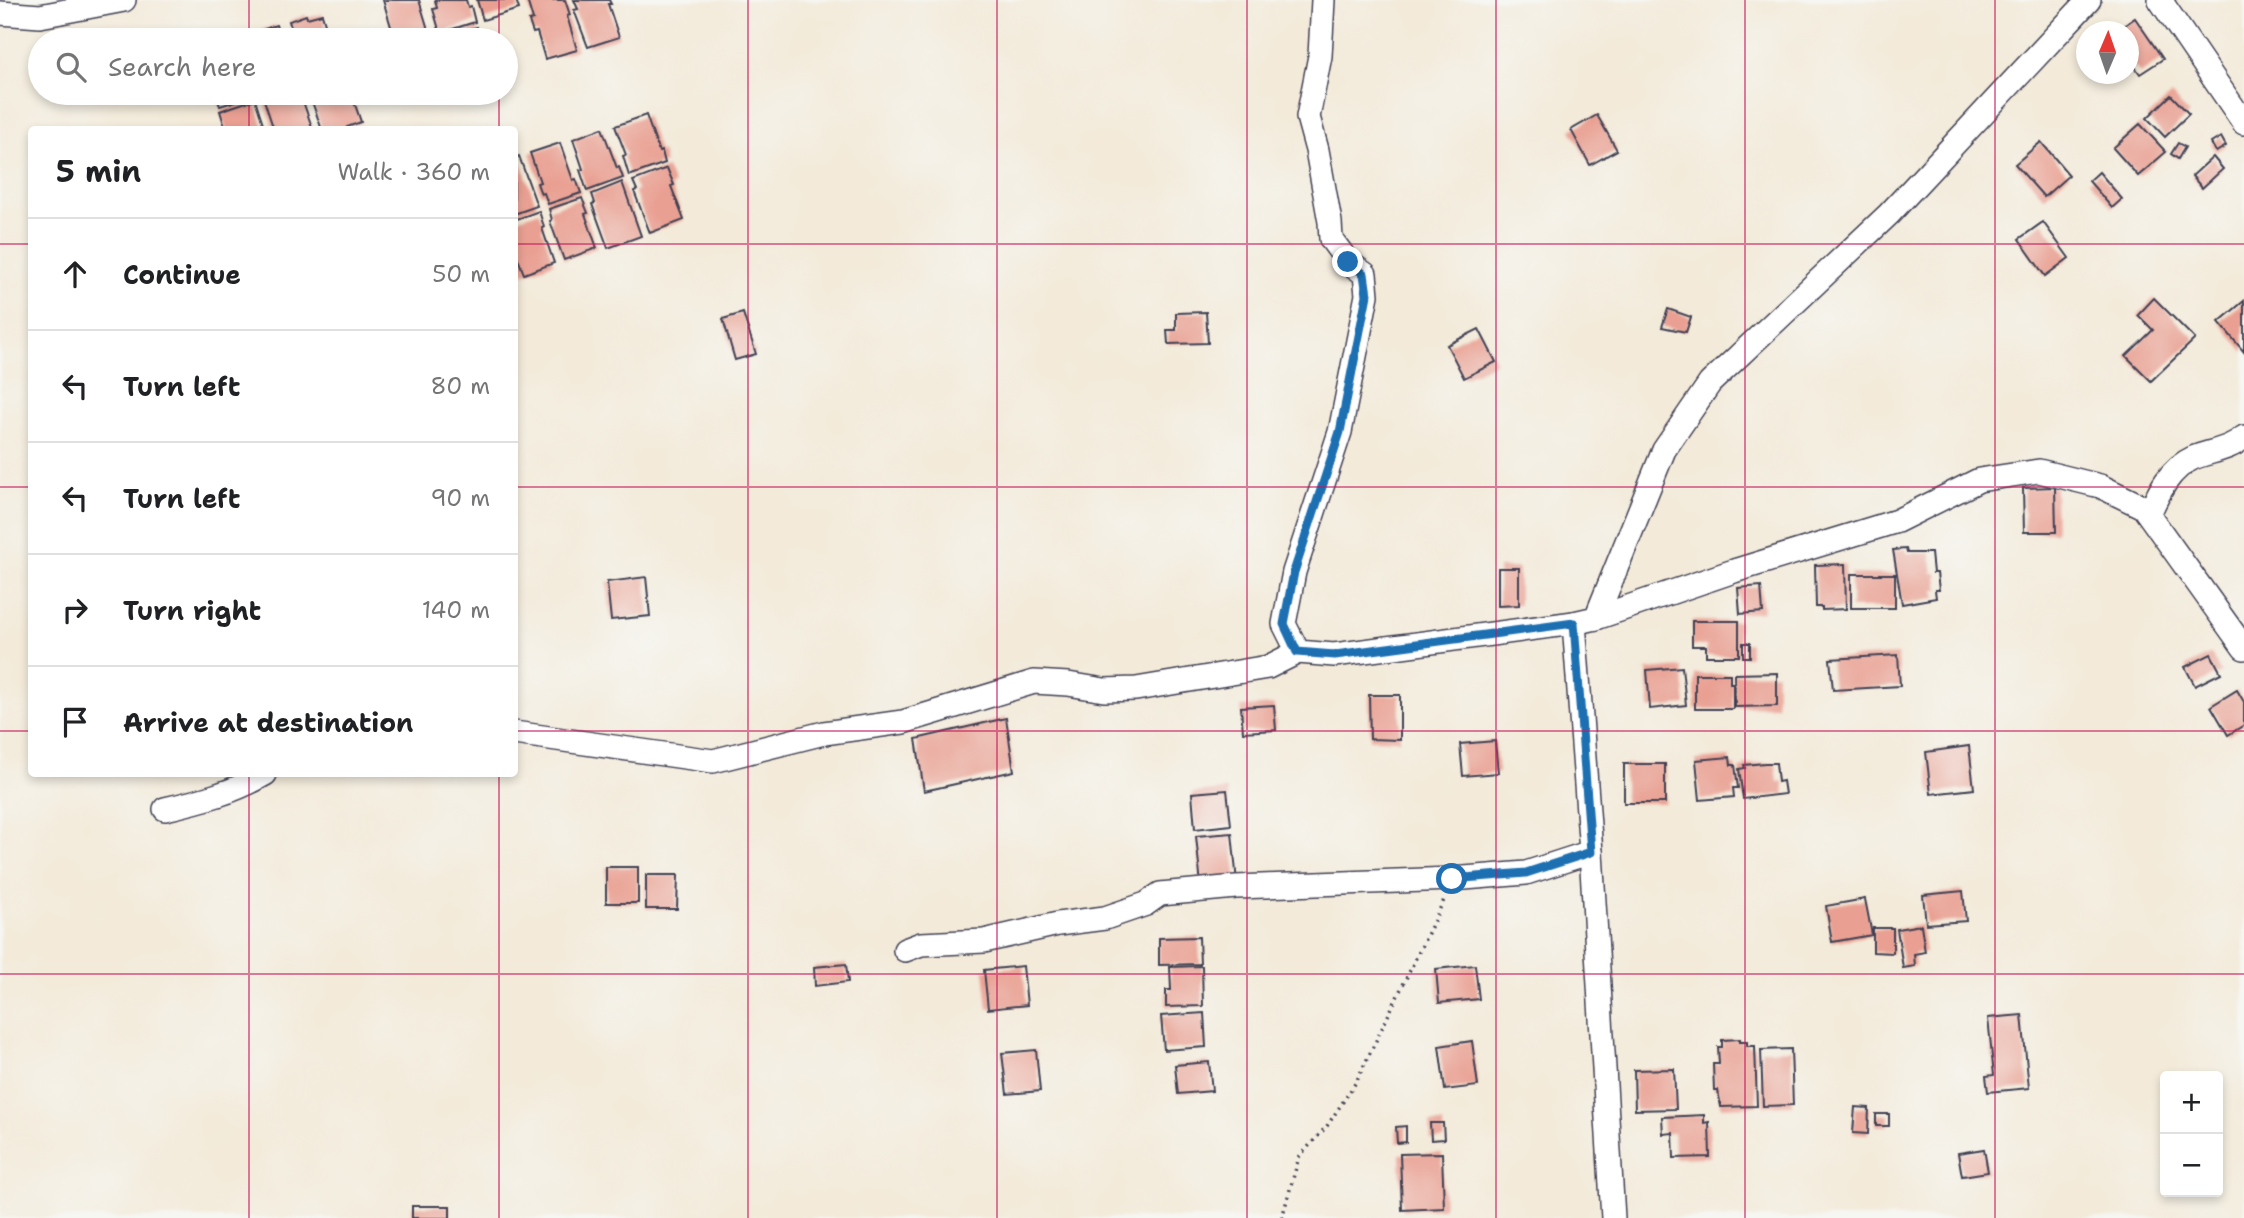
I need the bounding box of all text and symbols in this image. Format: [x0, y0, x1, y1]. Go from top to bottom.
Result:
north arrow [2076, 21, 2139, 84]
search box [28, 28, 518, 105]
icon: search [52, 48, 90, 86]
text: Search here [108, 49, 257, 84]
text: 5 min [56, 151, 141, 192]
text: Walk · 360 m [337, 157, 490, 187]
route end [1332, 246, 1363, 277]
icon: ahead [56, 255, 94, 293]
text: Continue [123, 257, 241, 292]
text: 50 m [432, 259, 490, 289]
icon: left [56, 367, 94, 405]
text: Turn left [123, 369, 240, 404]
text: 80 m [431, 371, 490, 401]
icon: left [56, 479, 94, 517]
text: Turn left [123, 481, 240, 516]
text: 90 m [430, 483, 490, 513]
icon: right [56, 591, 94, 629]
text: Turn right [123, 593, 261, 628]
text: 140 m [422, 595, 490, 625]
icon: arrive [56, 703, 94, 741]
text: Arrive at destination [123, 705, 413, 740]
route start [1436, 863, 1467, 894]
map controls [2160, 1071, 2223, 1197]
button: + [2160, 1071, 2223, 1134]
button: − [2160, 1134, 2223, 1197]

